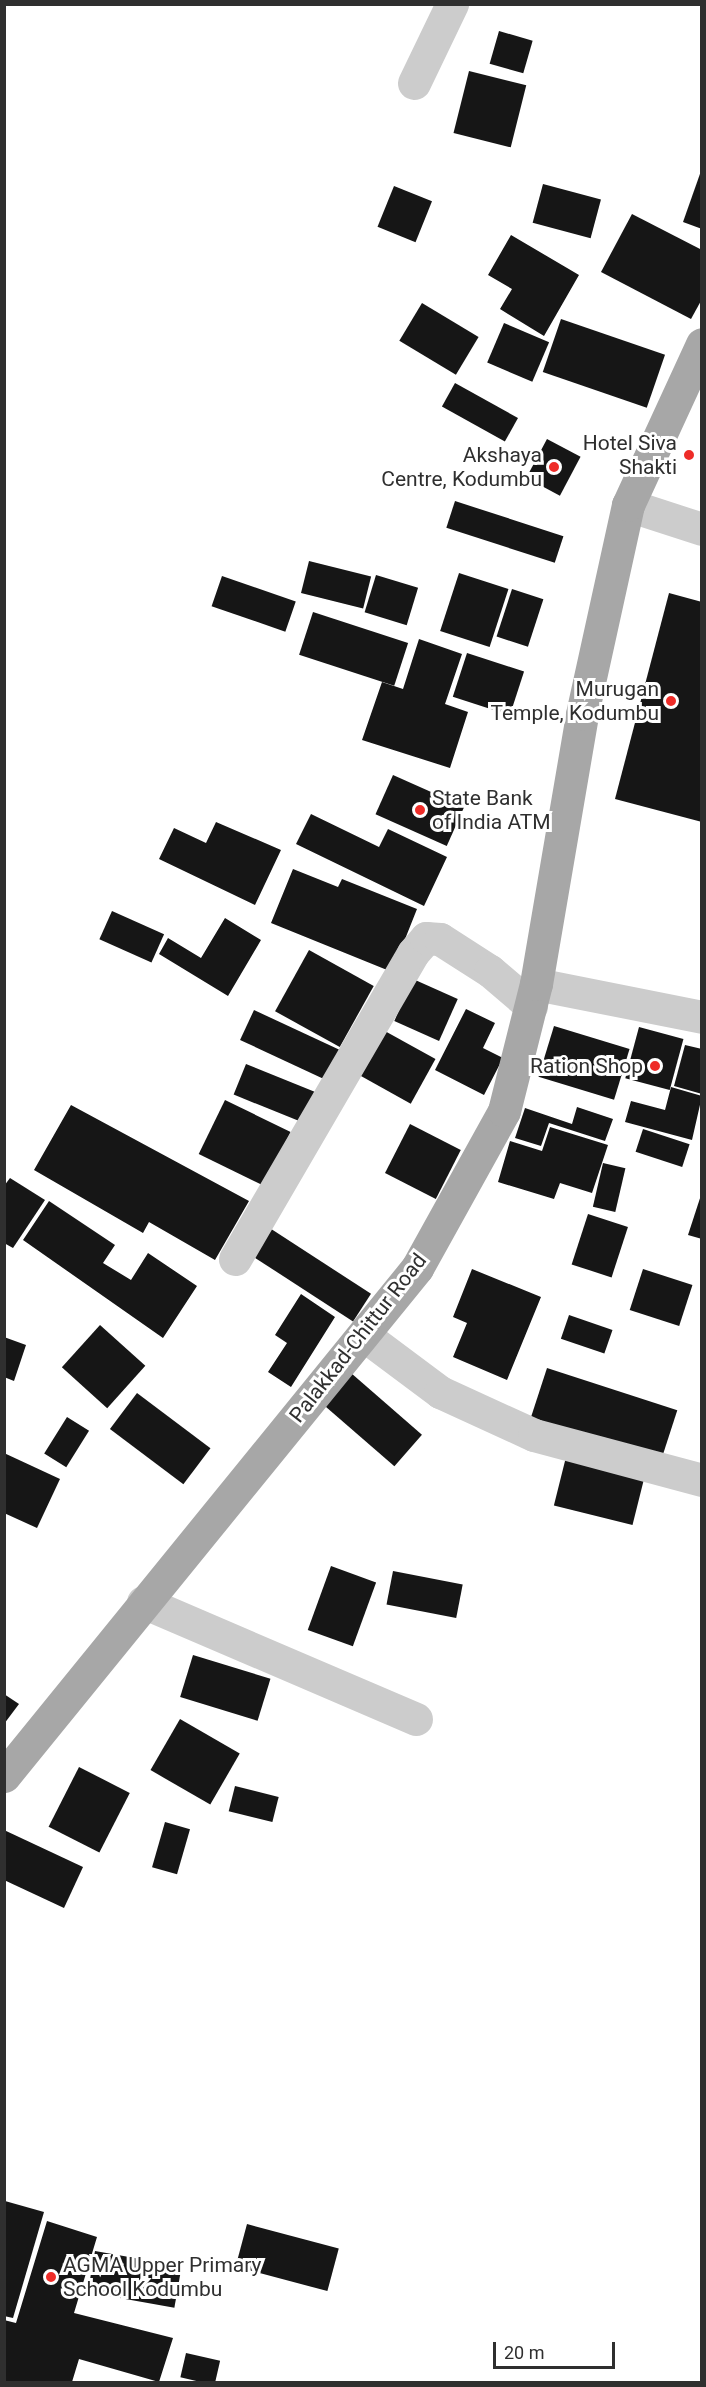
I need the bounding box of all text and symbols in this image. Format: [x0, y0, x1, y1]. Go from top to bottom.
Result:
place label: Hotel Siva Shakti [583, 430, 677, 480]
place label: Akshaya Centre, Kodumbu [381, 442, 542, 492]
marker: Hotel Siva Shakti [682, 448, 696, 462]
marker: Akshaya Centre, Kodumbu [547, 460, 561, 474]
place label: Murugan Temple, Kodumbu [490, 676, 659, 726]
marker: Murugan Temple, Kodumbu [664, 694, 678, 708]
place label: State Bank of India ATM [432, 785, 551, 835]
marker: State Bank of India ATM [413, 803, 427, 817]
place label: Ration Shop [530, 1053, 643, 1079]
marker: Ration Shop [648, 1059, 662, 1073]
street label: Palakkad-Chittur Road [284, 1248, 432, 1428]
place label: AGMA Upper Primary School Kodumbu [63, 2252, 262, 2302]
marker: AGMA Upper Primary School Kodumbu [44, 2270, 58, 2284]
scale bar [496, 2330, 618, 2368]
text: 20 m [504, 2342, 544, 2363]

